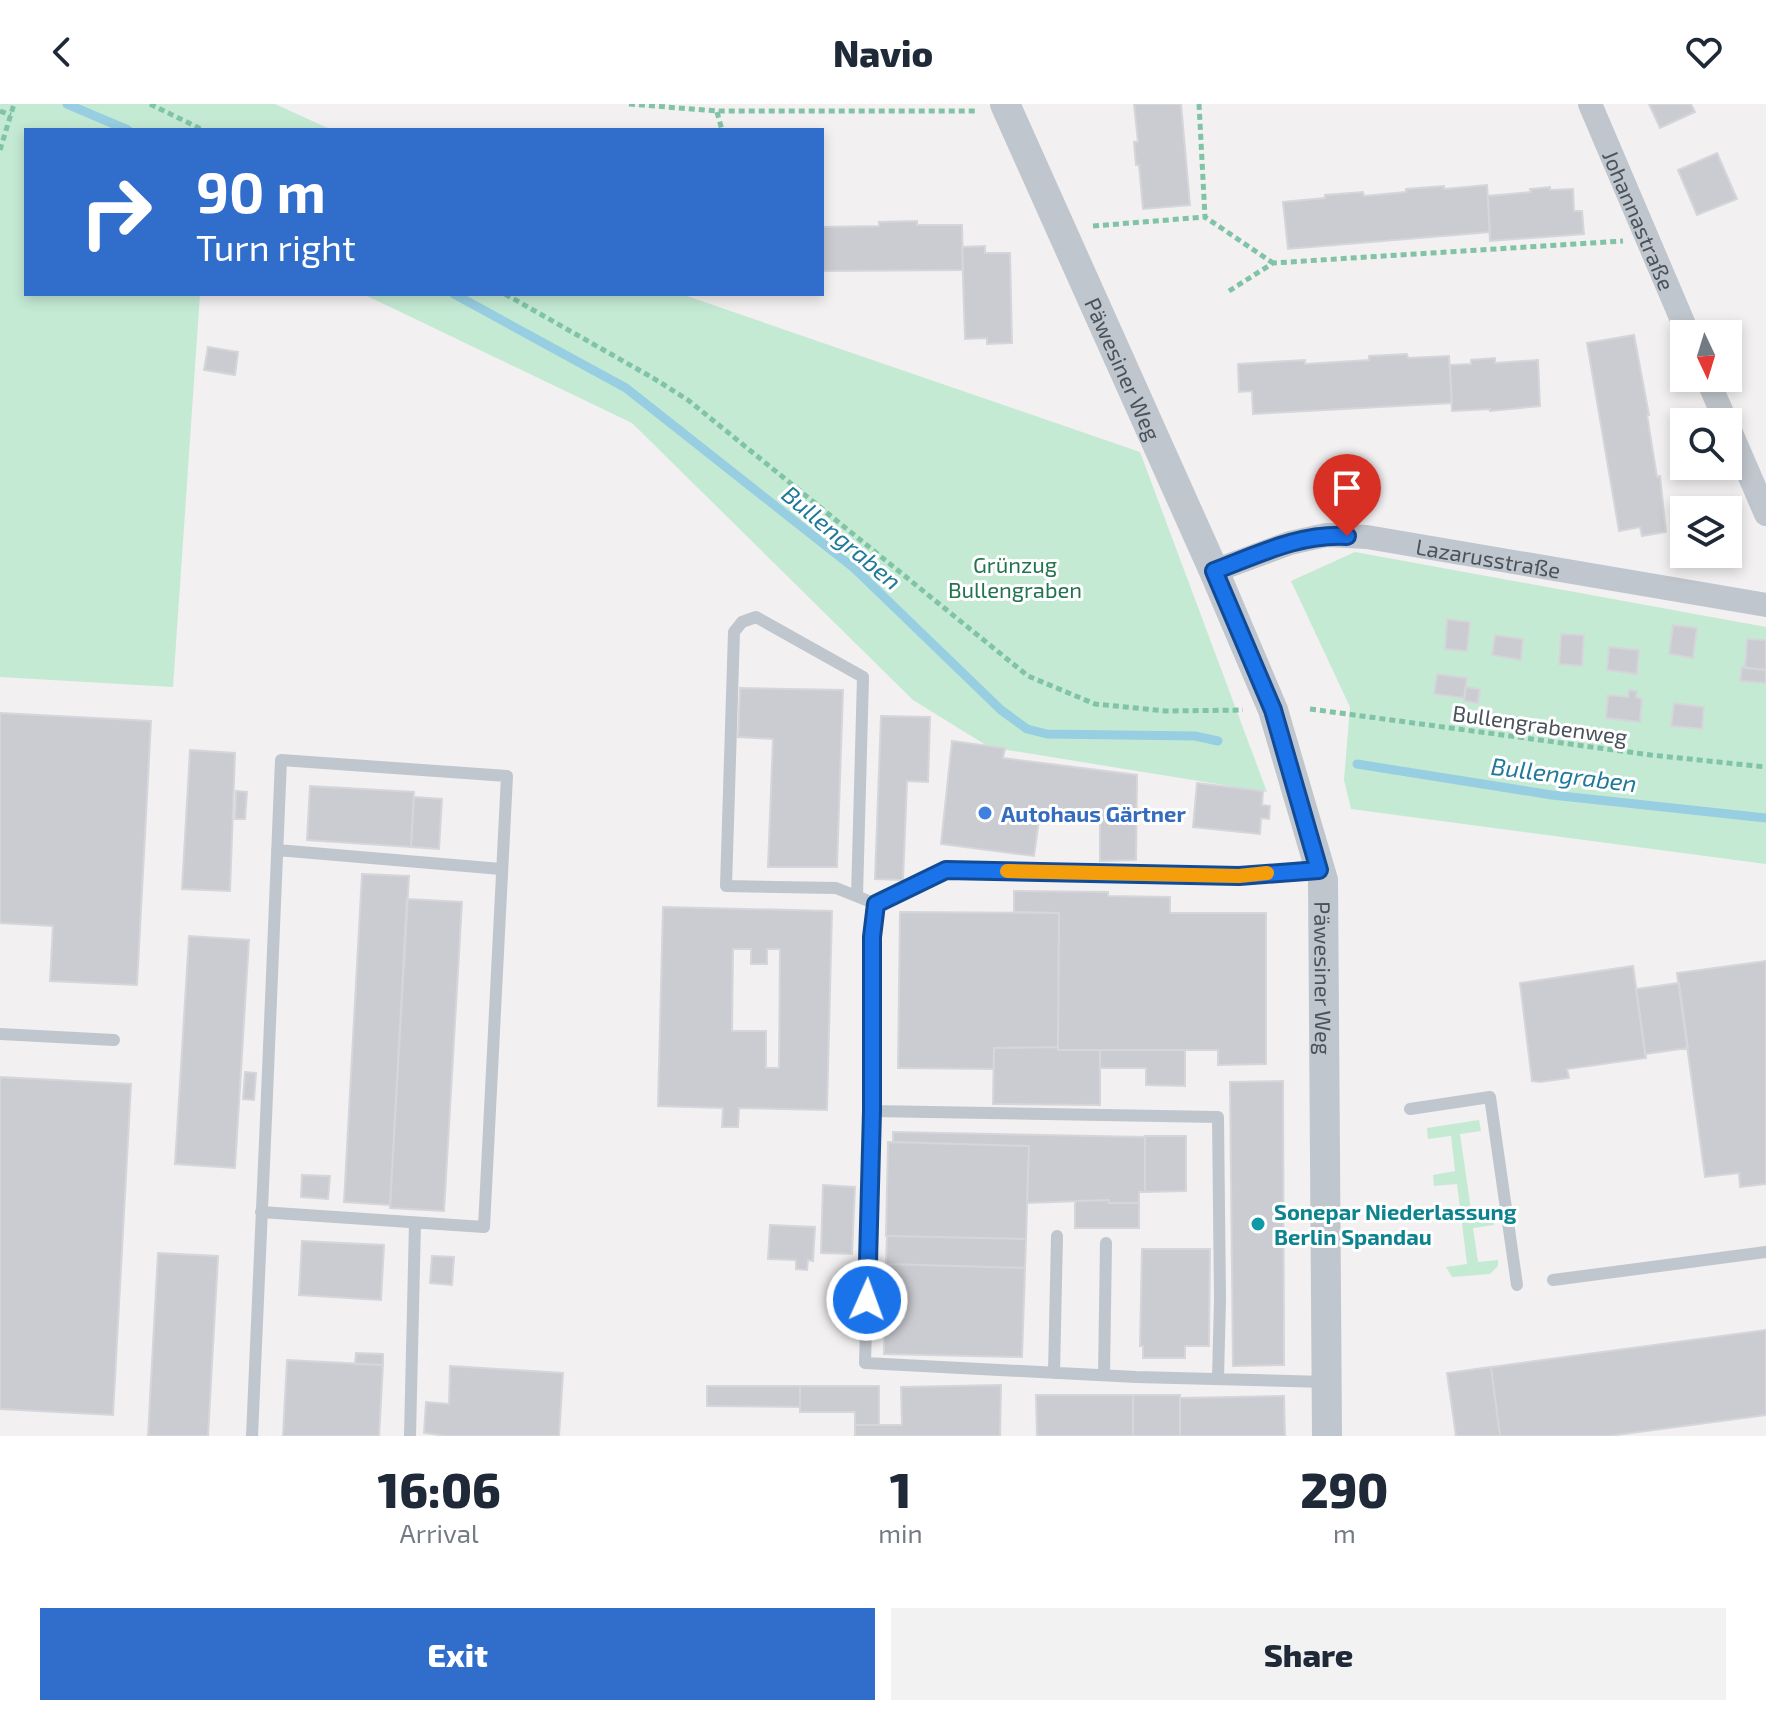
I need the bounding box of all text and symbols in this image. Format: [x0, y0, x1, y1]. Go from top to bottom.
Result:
icon: back [40, 30, 84, 74]
icon: heart [1682, 30, 1726, 74]
text: Navio [833, 31, 933, 74]
street label: Johannastraße [1598, 146, 1681, 294]
text: 90 m [196, 157, 326, 224]
icon: right [64, 160, 168, 264]
text: Turn right [196, 225, 356, 268]
street label: Päwesiner Weg [1080, 293, 1167, 444]
north arrow [1670, 320, 1742, 392]
map controls [1670, 320, 1742, 568]
button: search [1670, 408, 1742, 480]
pin [1313, 454, 1381, 536]
icon: arrive [1325, 466, 1369, 510]
water label: Bullengraben [777, 479, 907, 595]
button: layers [1670, 496, 1742, 568]
street label: Lazarusstraße [1414, 533, 1563, 583]
park label: Grünzug Bullengraben [948, 551, 1082, 602]
street label: Bullengrabenweg [1451, 699, 1629, 749]
water label: Bullengraben [1489, 751, 1639, 797]
place label: Autohaus Gärtner [1001, 800, 1186, 826]
marker: Autohaus Gärtner [976, 804, 994, 822]
street label: Päwesiner Weg [1310, 901, 1337, 1055]
place label: Sonepar Niederlassung Berlin Spandau [1274, 1198, 1517, 1249]
marker: Sonepar Niederlassung Berlin Spandau [1249, 1215, 1267, 1233]
position arrow [825, 1258, 909, 1342]
text: 16:06 [378, 1460, 501, 1518]
text: 1 [890, 1460, 911, 1518]
text: 290 [1300, 1460, 1388, 1518]
text: Arrival [400, 1517, 479, 1548]
text: min [878, 1517, 923, 1548]
text: m [1333, 1517, 1356, 1548]
button: Exit [40, 1608, 875, 1700]
button: Share [891, 1608, 1726, 1700]

